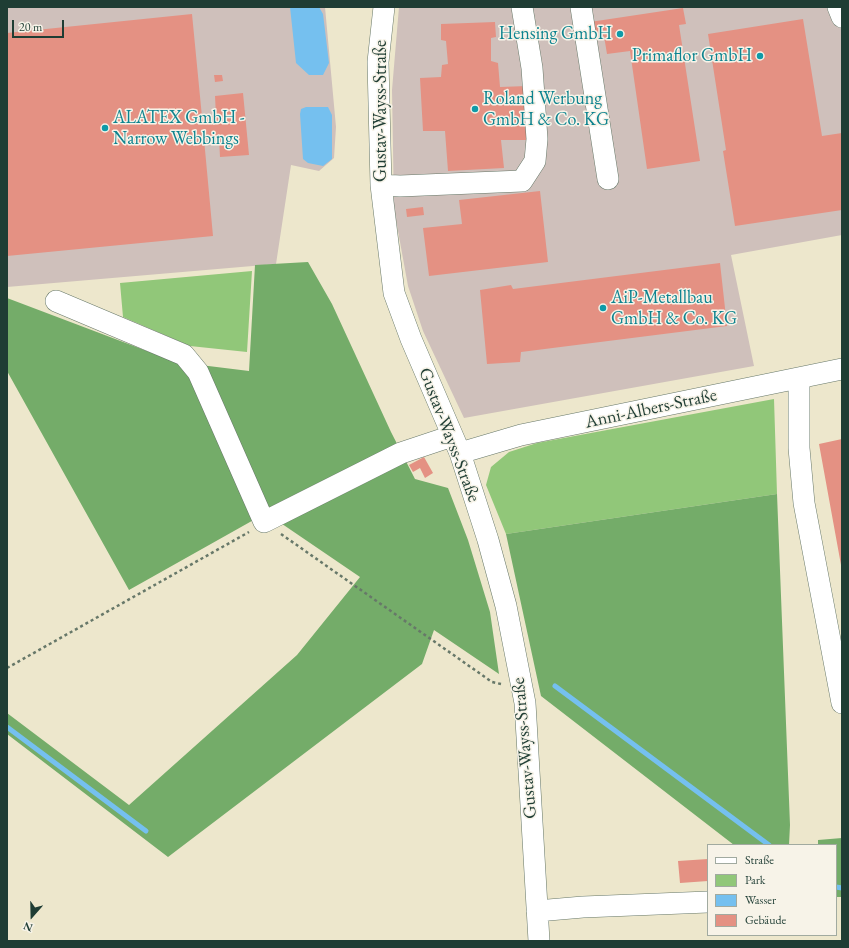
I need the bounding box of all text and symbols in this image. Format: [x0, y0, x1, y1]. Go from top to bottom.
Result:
scale bar [14, 12, 66, 38]
text: 20 m [19, 19, 42, 35]
place label: Hensing GmbH [499, 23, 612, 45]
marker: Hensing GmbH [615, 29, 625, 39]
street label: Gustav-Wayss-Straße [370, 40, 392, 182]
place label: Primaflor GmbH [632, 45, 752, 67]
marker: Primaflor GmbH [755, 51, 765, 61]
place label: Roland Werbung GmbH & Co. KG [483, 88, 609, 130]
marker: Roland Werbung GmbH & Co. KG [470, 104, 480, 114]
place label: ALATEX GmbH - Narrow Webbings [113, 107, 245, 150]
marker: ALATEX GmbH - Narrow Webbings [100, 123, 110, 133]
place label: AiP-Metallbau GmbH & Co. KG [611, 287, 737, 330]
marker: AiP-Metallbau GmbH & Co. KG [598, 303, 608, 313]
street label: Gustav-Wayss-Straße [413, 365, 485, 505]
street label: Anni-Albers-Straße [583, 385, 719, 433]
street label: Gustav-Wayss-Straße [508, 676, 542, 820]
legend [707, 844, 837, 936]
text: Straße [745, 852, 774, 868]
text: Park [745, 872, 765, 888]
text: Wasser [745, 892, 776, 908]
north arrow [12, 896, 52, 936]
text: Gebäude [745, 912, 786, 928]
text: N [21, 919, 34, 935]

